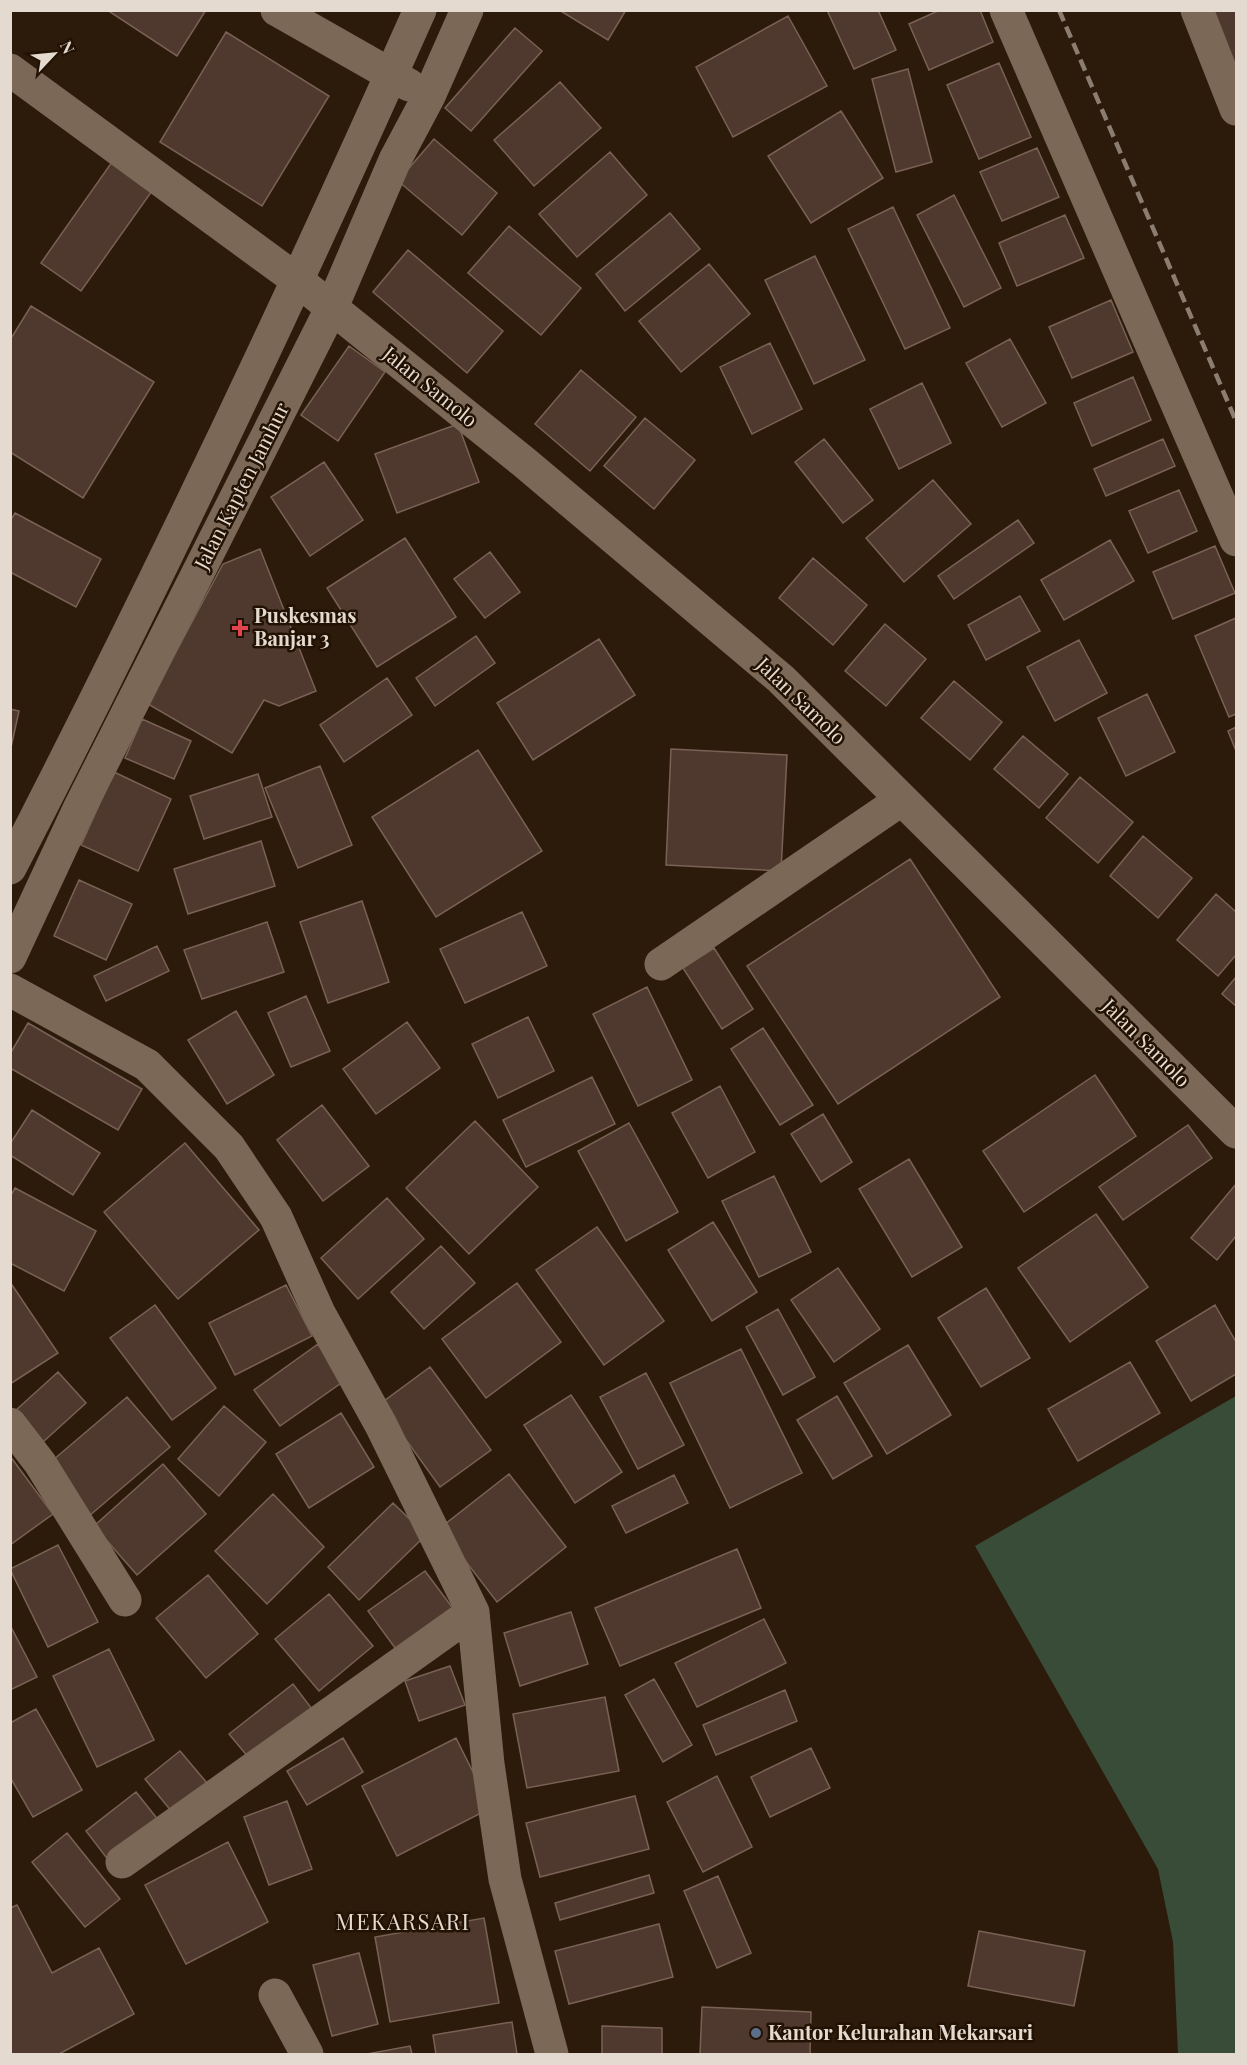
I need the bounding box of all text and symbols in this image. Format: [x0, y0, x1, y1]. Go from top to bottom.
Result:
north arrow [24, 24, 84, 84]
text: N [56, 37, 80, 57]
street label: Jalan Samolo [377, 339, 484, 432]
street label: Jalan Kapten Jamhur [187, 397, 294, 574]
place label: Puskesmas Banjar 3 [254, 601, 356, 651]
marker: Puskesmas Banjar 3 [231, 619, 249, 637]
street label: Jalan Samolo [751, 650, 853, 749]
street label: Jalan Samolo [1096, 991, 1197, 1092]
district label: MEKARSARI [335, 1906, 471, 1936]
place label: Kantor Kelurahan Mekarsari [768, 2018, 1033, 2045]
marker: Kantor Kelurahan Mekarsari [749, 2026, 763, 2040]

